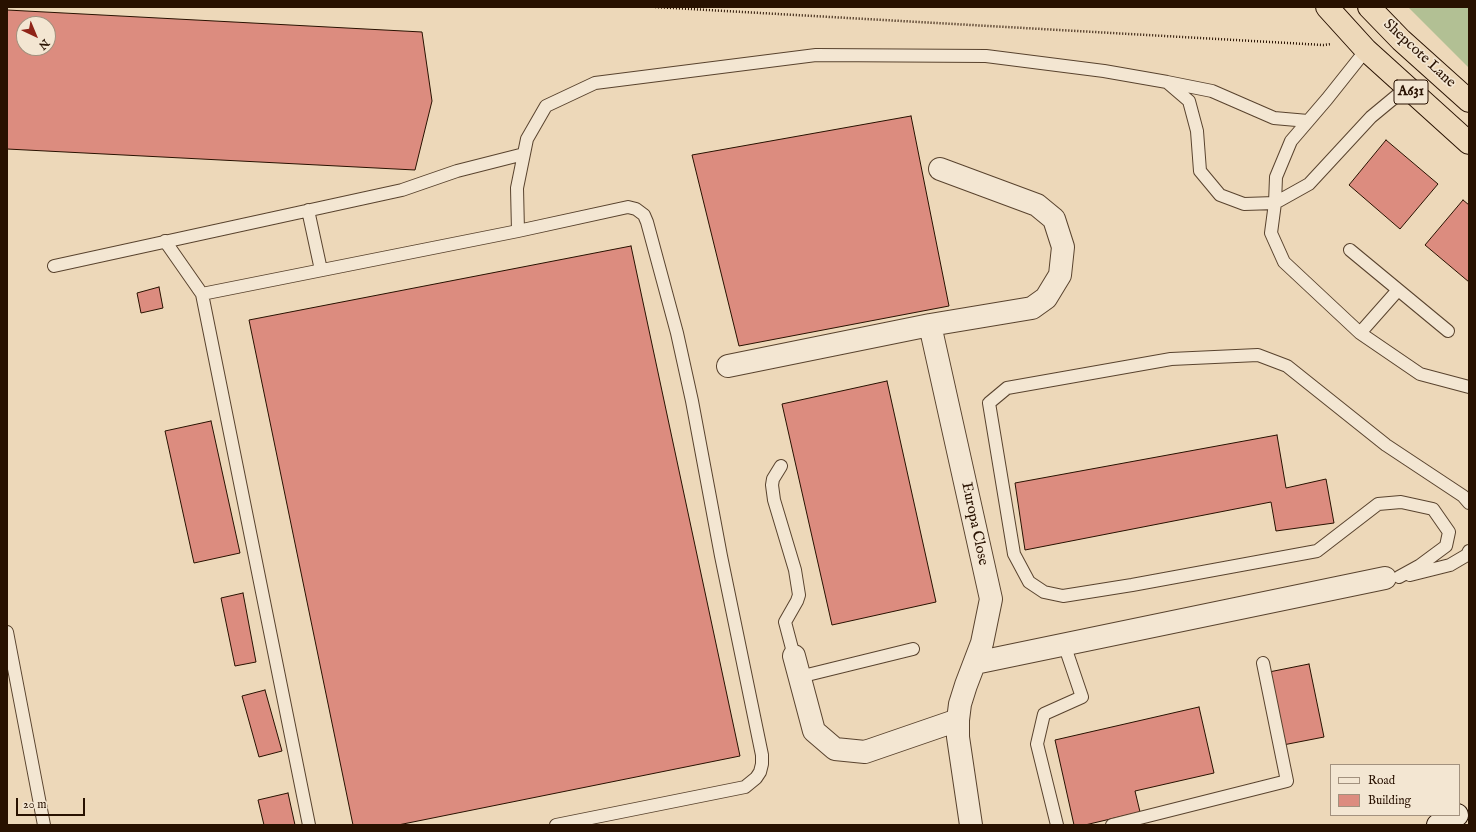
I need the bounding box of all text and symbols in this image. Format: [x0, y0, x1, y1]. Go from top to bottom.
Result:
north arrow [16, 16, 56, 56]
street label: Shepcote Lane [1379, 16, 1459, 92]
text: N [35, 36, 52, 52]
road number: A631 [1394, 80, 1428, 104]
street label: Europa Close [956, 481, 992, 567]
legend [1330, 764, 1460, 816]
text: Road [1368, 773, 1395, 788]
scale bar [18, 790, 87, 816]
text: Building [1368, 793, 1411, 808]
text: 20 m [23, 797, 46, 812]

